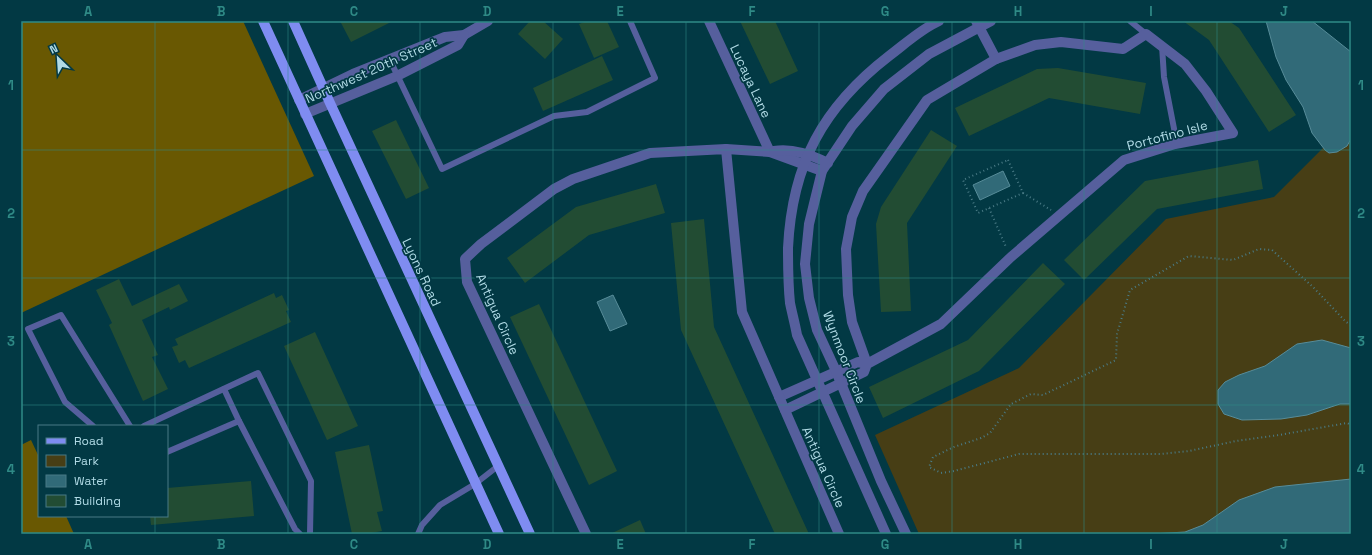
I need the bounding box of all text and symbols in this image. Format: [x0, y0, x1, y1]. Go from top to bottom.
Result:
text: A [84, 3, 93, 20]
text: B [217, 3, 226, 20]
text: C [350, 3, 358, 20]
text: D [483, 3, 492, 20]
text: E [616, 3, 624, 20]
text: F [749, 3, 756, 20]
text: G [881, 3, 889, 20]
text: H [1014, 3, 1022, 20]
text: I [1149, 3, 1153, 20]
text: J [1280, 3, 1288, 20]
street label: Northwest 20th Street [303, 34, 440, 107]
north arrow [38, 38, 78, 78]
text: N [47, 41, 60, 57]
street label: Lucaya Lane [726, 42, 775, 121]
text: 1 [8, 77, 14, 94]
text: 1 [1358, 77, 1364, 94]
street label: Portofino Isle [1125, 117, 1209, 154]
text: 2 [7, 205, 15, 222]
text: 2 [1357, 205, 1365, 222]
street label: Lyons Road [398, 235, 445, 309]
street label: Antigua Circle [472, 271, 523, 357]
street label: Wynmoor Circle [819, 309, 870, 406]
text: 3 [7, 333, 15, 350]
text: 3 [1357, 333, 1365, 350]
street label: Antigua Circle [798, 424, 849, 510]
legend [38, 425, 168, 517]
text: Road [74, 433, 103, 449]
text: Park [74, 453, 99, 469]
text: 4 [7, 461, 15, 478]
text: 4 [1357, 461, 1365, 478]
text: Water [74, 473, 108, 489]
text: Building [74, 493, 121, 509]
text: A [84, 536, 93, 553]
text: B [217, 536, 226, 553]
text: C [350, 536, 358, 553]
text: D [483, 536, 492, 553]
text: E [616, 536, 624, 553]
text: F [749, 536, 756, 553]
text: G [881, 536, 889, 553]
text: H [1014, 536, 1022, 553]
text: I [1149, 536, 1153, 553]
text: J [1280, 536, 1288, 553]

